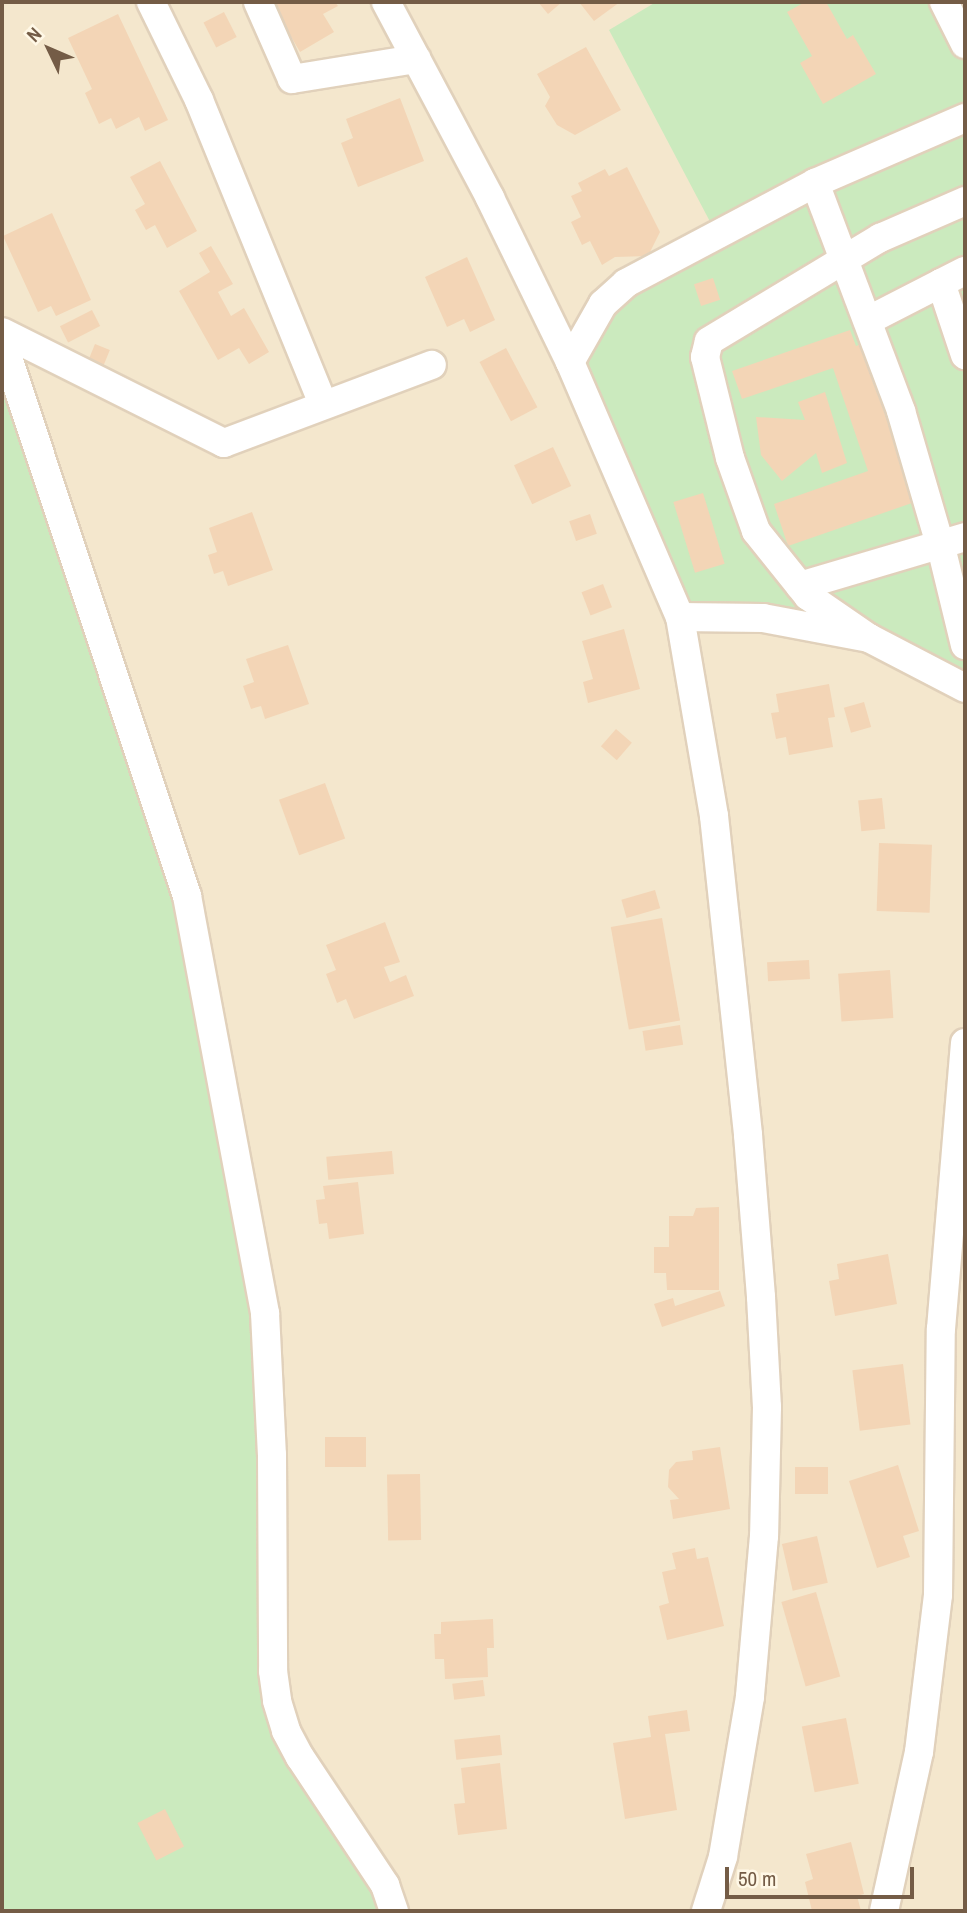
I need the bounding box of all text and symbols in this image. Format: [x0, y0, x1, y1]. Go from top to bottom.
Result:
north arrow [14, 14, 84, 84]
text: N [21, 21, 47, 47]
scale bar [729, 1854, 918, 1898]
text: 50 m [738, 1864, 776, 1893]

